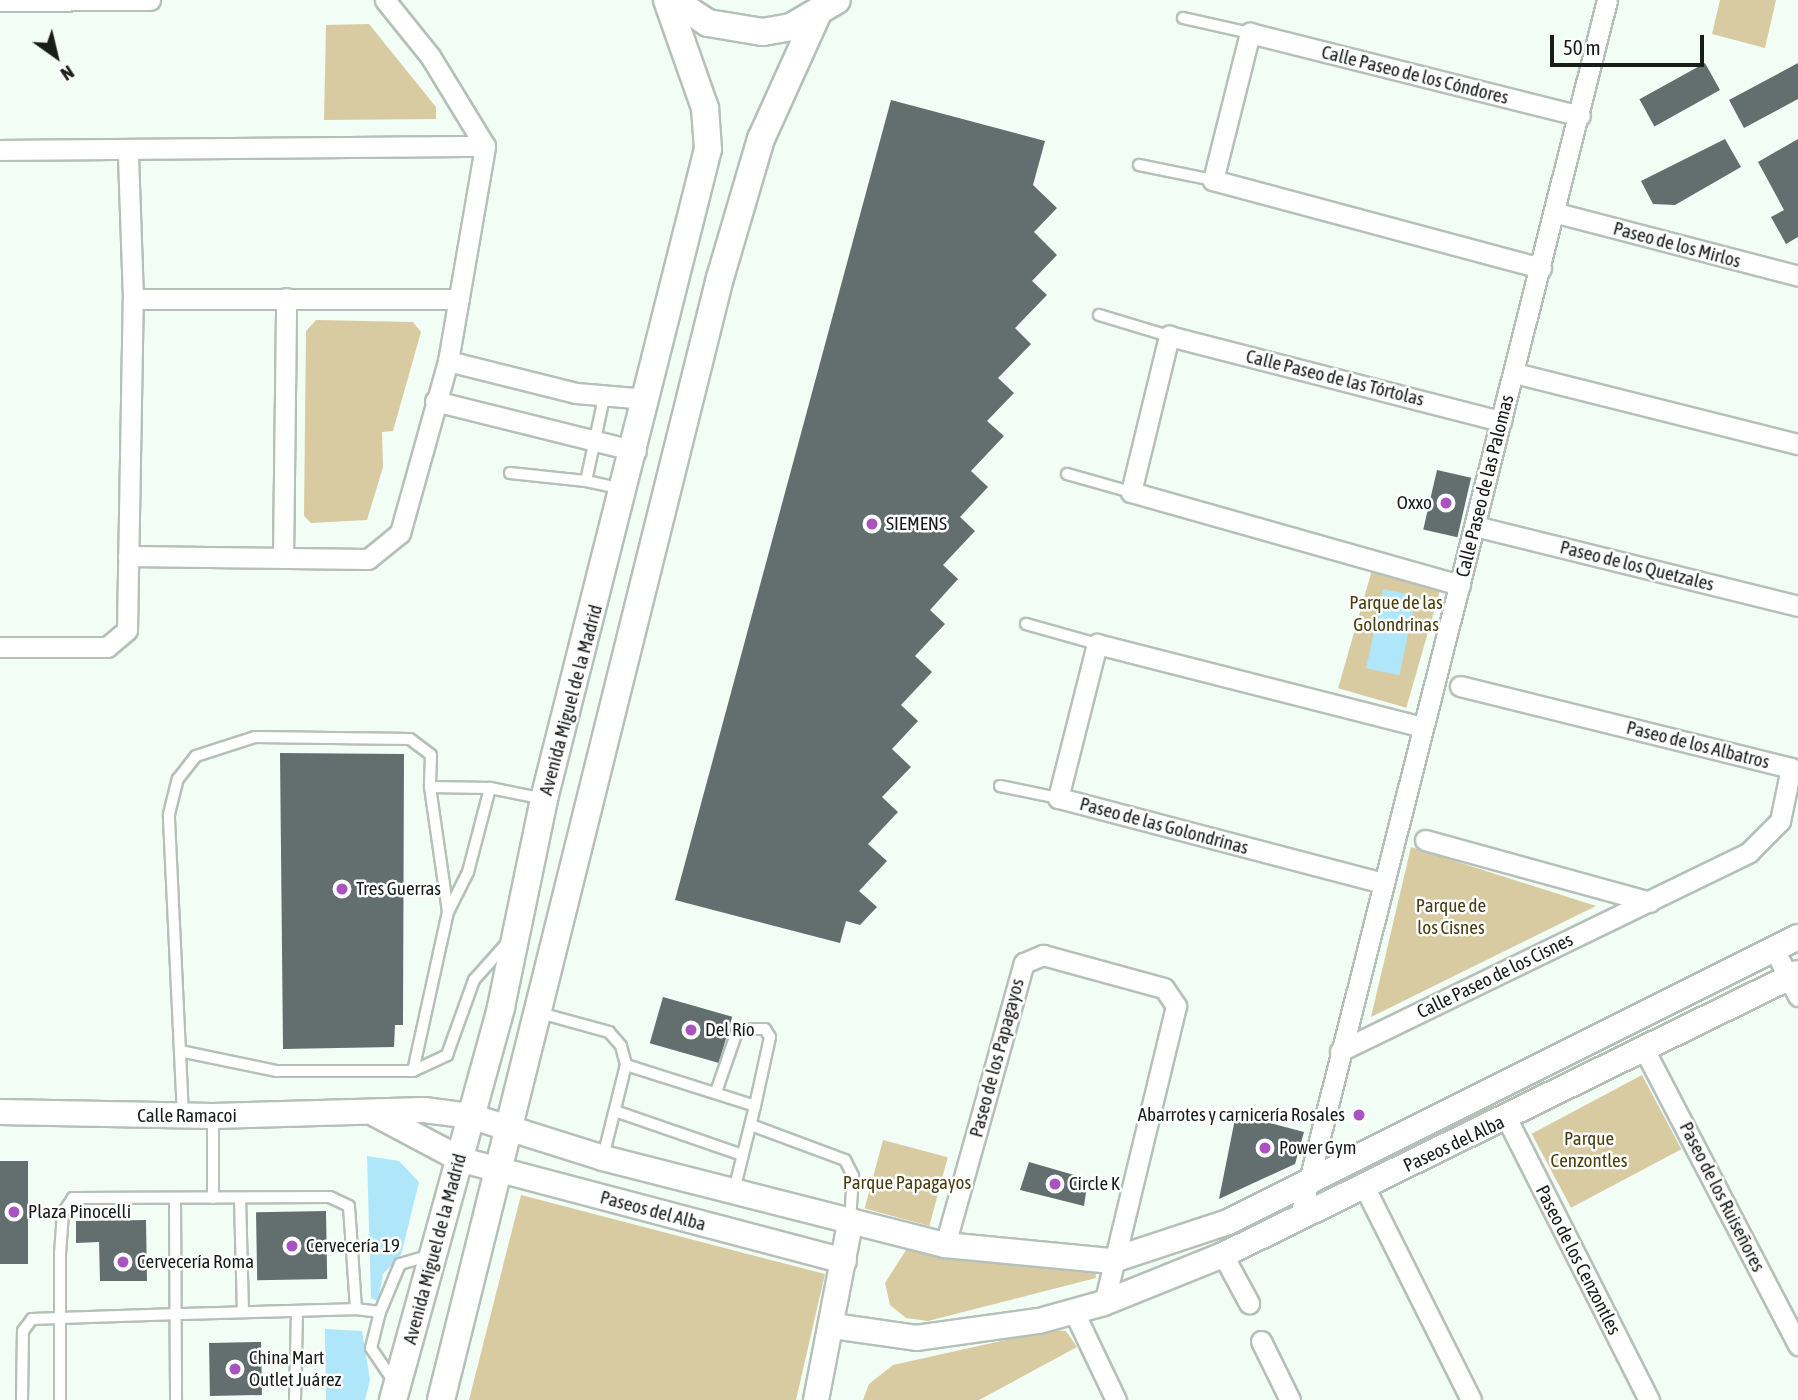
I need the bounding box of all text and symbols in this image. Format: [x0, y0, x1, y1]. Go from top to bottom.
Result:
north arrow [21, 21, 91, 91]
scale bar [1553, 21, 1707, 65]
text: 50 m [1563, 35, 1601, 59]
street label: Calle Paseo de los Cóndores [1319, 41, 1511, 109]
text: N [57, 61, 79, 86]
street label: Paseo de los Mirlos [1611, 217, 1743, 273]
street label: Calle Paseo de las Tórtolas [1244, 345, 1426, 411]
street label: Calle Paseo de las Palomas [1451, 392, 1519, 580]
place label: Oxxo [1397, 492, 1432, 514]
marker: Oxxo [1438, 495, 1454, 511]
place label: SIEMENS [886, 513, 947, 535]
marker: SIEMENS [864, 516, 880, 532]
street label: Paseo de los Quetzales [1558, 536, 1716, 596]
park label: Parque de las Golondrinas [1349, 592, 1443, 636]
street label: Avenida Miguel de la Madrid [535, 602, 607, 798]
street label: Paseo de los Albatros [1624, 716, 1772, 774]
street label: Paseo de las Golondrinas [1077, 793, 1251, 859]
place label: Tres Guerras [356, 878, 441, 900]
marker: Tres Guerras [334, 881, 350, 897]
park label: Parque de los Cisnes [1416, 895, 1486, 939]
street label: Calle Paseo de los Cisnes [1413, 928, 1577, 1024]
street label: Paseo de los Papagayos [965, 976, 1029, 1140]
place label: Del Río [705, 1019, 755, 1041]
marker: Del Río [683, 1022, 699, 1038]
place label: Abarrotes y carnicería Rosales [1138, 1104, 1345, 1126]
street label: Calle Ramacoi [137, 1105, 237, 1127]
marker: Abarrotes y carnicería Rosales [1351, 1107, 1367, 1123]
street label: Paseos del Alba [1400, 1111, 1508, 1177]
street label: Paseo de los Ruiseñores [1674, 1118, 1770, 1276]
park label: Parque Cenzontles [1551, 1128, 1627, 1172]
place label: Power Gym [1279, 1137, 1356, 1159]
marker: Power Gym [1257, 1140, 1273, 1156]
street label: Avenida Miguel de la Madrid [399, 1151, 471, 1347]
park label: Parque Papagayos [843, 1172, 971, 1194]
place label: Circle K [1069, 1173, 1120, 1195]
marker: Circle K [1047, 1176, 1063, 1192]
street label: Paseo de los Cenzontles [1530, 1181, 1626, 1339]
street label: Paseos del Alba [598, 1186, 708, 1236]
place label: Plaza Pinocelli [28, 1201, 131, 1223]
marker: Plaza Pinocelli [6, 1204, 22, 1220]
place label: Cervecería 19 [306, 1235, 400, 1257]
marker: Cervecería 19 [284, 1238, 300, 1254]
place label: Cervecería Roma [137, 1251, 254, 1273]
marker: Cervecería Roma [115, 1254, 131, 1270]
place label: China Mart Outlet Juárez [249, 1347, 341, 1391]
marker: China Mart Outlet Juárez [227, 1361, 243, 1377]

